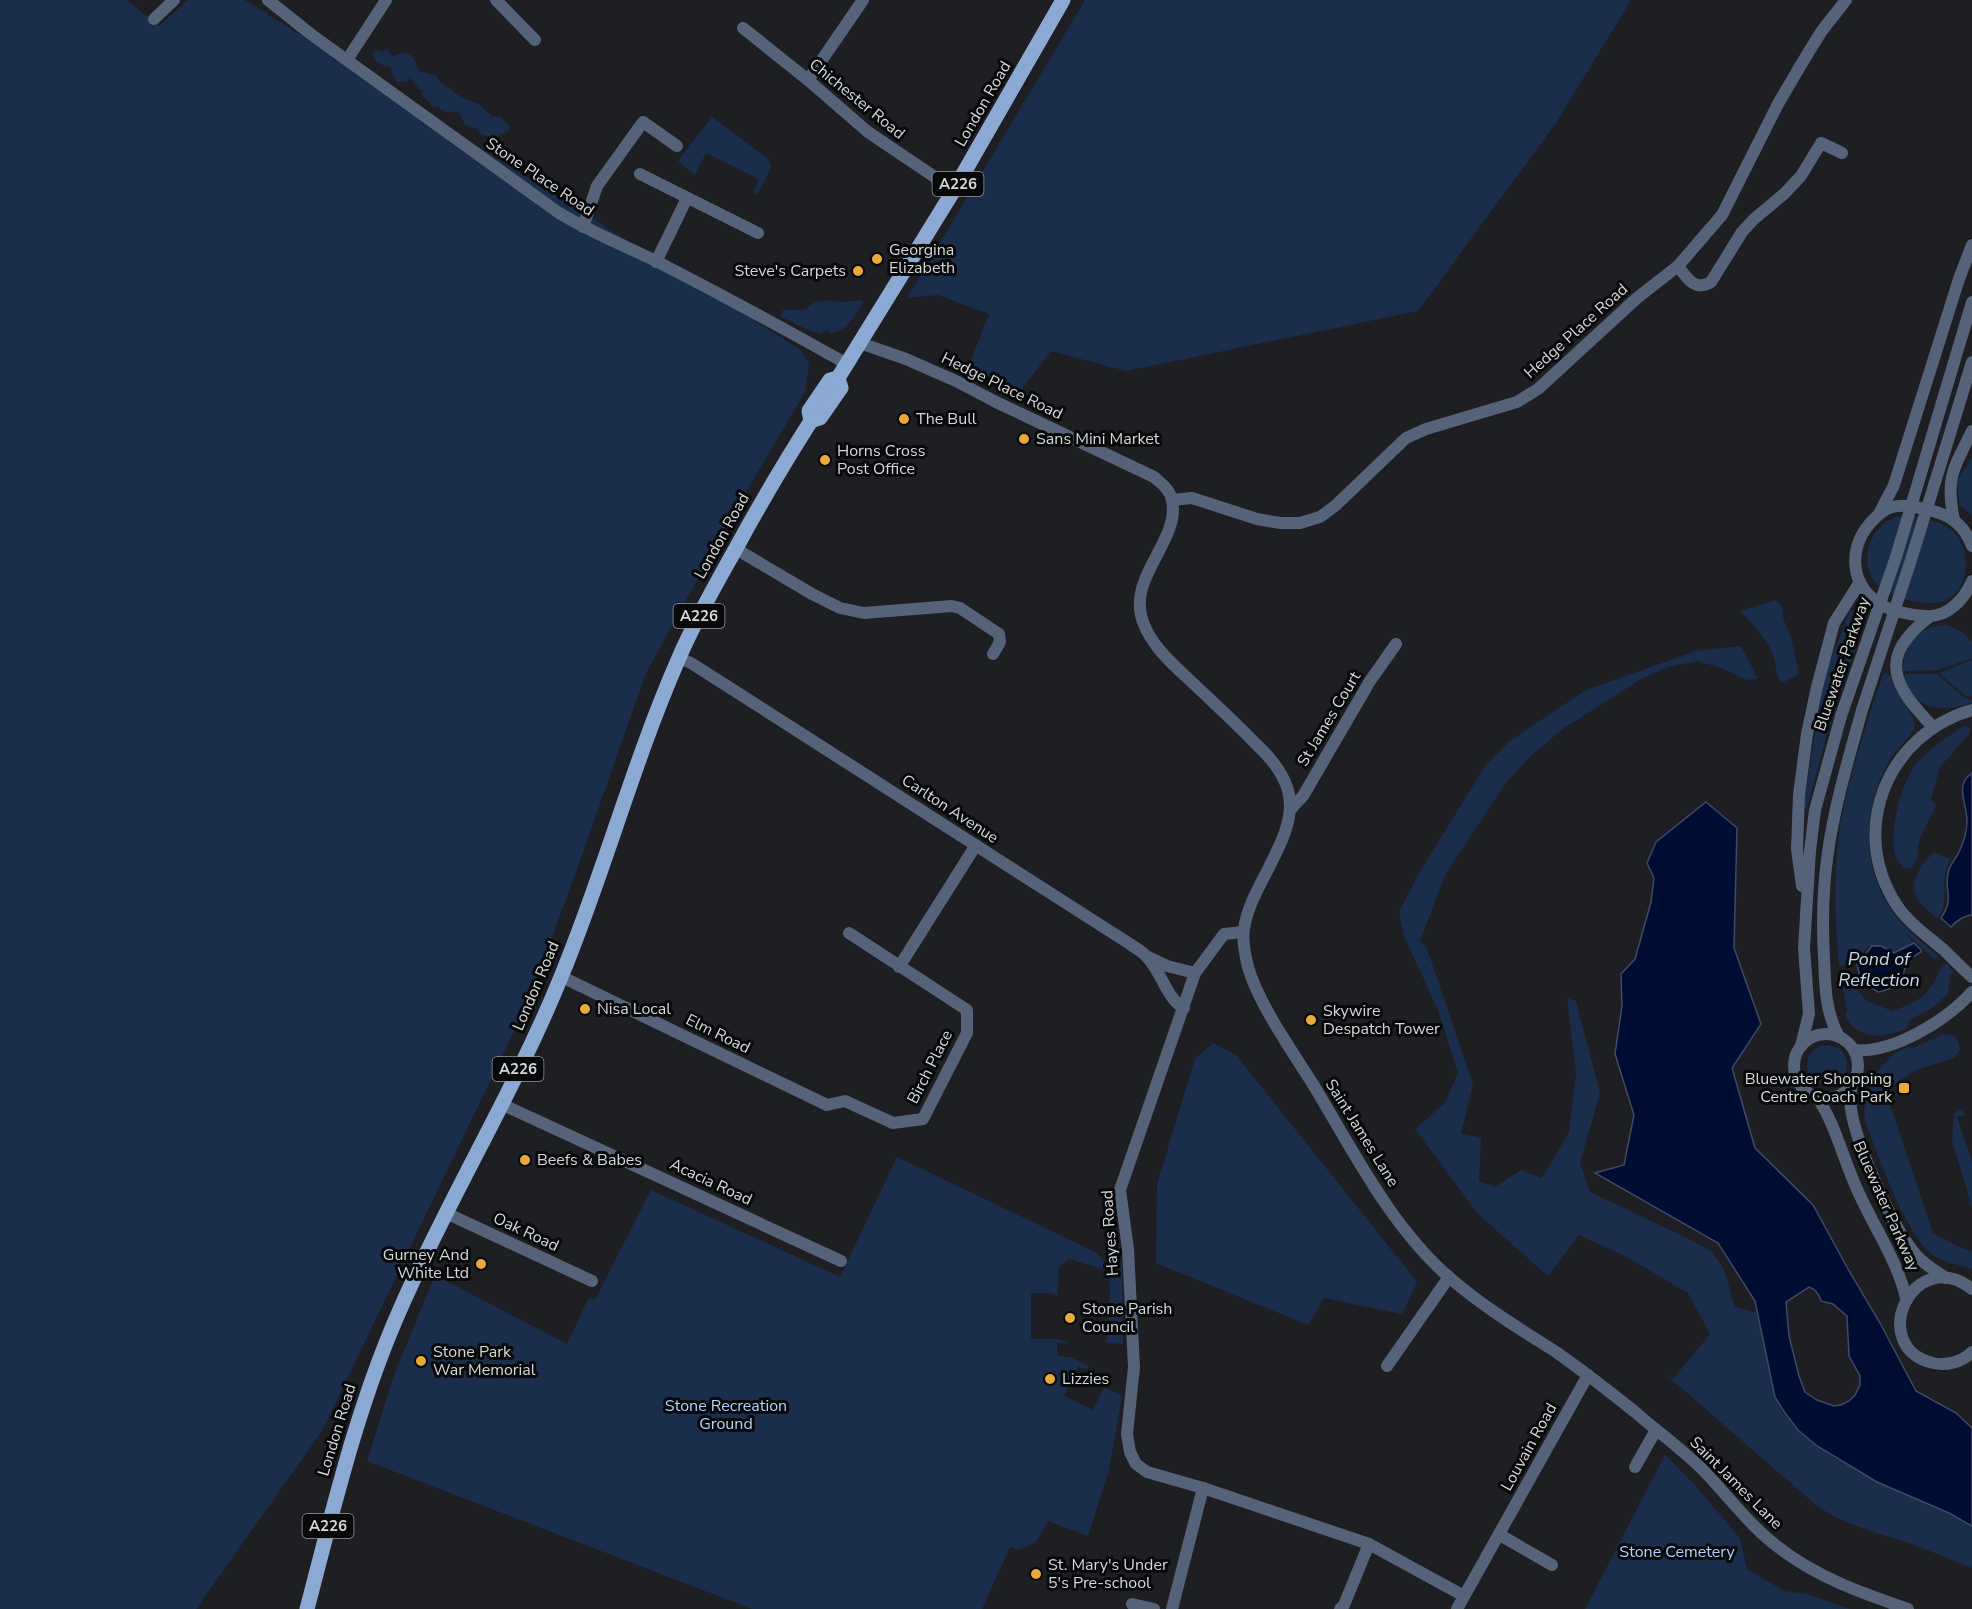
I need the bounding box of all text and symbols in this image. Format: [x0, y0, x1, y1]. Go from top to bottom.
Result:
street label: Chichester Road [804, 54, 910, 144]
street label: London Road [950, 57, 1016, 151]
street label: Stone Place Road [481, 133, 599, 221]
road number: A226 [932, 172, 984, 196]
place label: Georgina Elizabeth [889, 239, 955, 279]
marker: Georgina Elizabeth [870, 252, 884, 266]
place label: Steve's Carpets [734, 260, 846, 282]
marker: Steve's Carpets [851, 264, 865, 278]
street label: Hedge Place Road [1519, 279, 1633, 383]
street label: Hedge Place Road [938, 347, 1066, 425]
place label: The Bull [916, 408, 977, 430]
marker: The Bull [897, 412, 911, 426]
place label: Sans Mini Market [1036, 428, 1160, 450]
marker: Sans Mini Market [1017, 432, 1031, 446]
place label: Horns Cross Post Office [837, 440, 925, 480]
marker: Horns Cross Post Office [818, 453, 832, 467]
street label: London Road [689, 489, 755, 583]
street label: Bluewater Parkway [1809, 593, 1875, 734]
road number: A226 [674, 604, 724, 628]
street label: St James Court [1292, 667, 1366, 771]
street label: Carlton Avenue [897, 769, 1003, 849]
street label: London Road [507, 938, 565, 1034]
water label: Pond of Reflection [1838, 947, 1920, 992]
place label: Nisa Local [597, 998, 671, 1020]
place label: Skywire Despatch Tower [1323, 1000, 1440, 1040]
marker: Nisa Local [578, 1002, 592, 1016]
street label: Elm Road [682, 1009, 754, 1059]
marker: Skywire Despatch Tower [1304, 1013, 1318, 1027]
street label: Birch Place [902, 1026, 958, 1108]
road number: A226 [492, 1057, 544, 1081]
place label: Bluewater Shopping Centre Coach Park [1745, 1068, 1893, 1108]
street label: Saint James Lane [1320, 1075, 1404, 1191]
marker: Bluewater Shopping Centre Coach Park [1897, 1081, 1911, 1095]
street label: Bluewater Parkway [1847, 1137, 1925, 1275]
place label: Beefs & Babes [537, 1149, 642, 1171]
marker: Beefs & Babes [518, 1153, 532, 1167]
street label: Acacia Road [666, 1153, 756, 1211]
street label: Hayes Road [1096, 1189, 1124, 1277]
street label: Oak Road [490, 1207, 562, 1257]
place label: Gurney And White Ltd [383, 1244, 469, 1284]
marker: Gurney And White Ltd [474, 1257, 488, 1271]
place label: Stone Parish Council [1082, 1298, 1172, 1338]
marker: Stone Parish Council [1063, 1311, 1077, 1325]
place label: Stone Park War Memorial [433, 1341, 536, 1381]
marker: Stone Park War Memorial [414, 1354, 428, 1368]
place label: Lizzies [1062, 1368, 1109, 1390]
marker: Lizzies [1043, 1372, 1057, 1386]
street label: London Road [313, 1381, 361, 1479]
park label: Stone Recreation Ground [665, 1395, 787, 1435]
street label: Louvain Road [1496, 1399, 1562, 1495]
street label: Saint James Lane [1685, 1432, 1787, 1534]
road number: A226 [302, 1514, 354, 1538]
park label: Stone Cemetery [1619, 1541, 1735, 1563]
place label: St. Mary's Under 5's Pre-school [1048, 1554, 1168, 1594]
marker: St. Mary's Under 5's Pre-school [1029, 1567, 1043, 1581]

